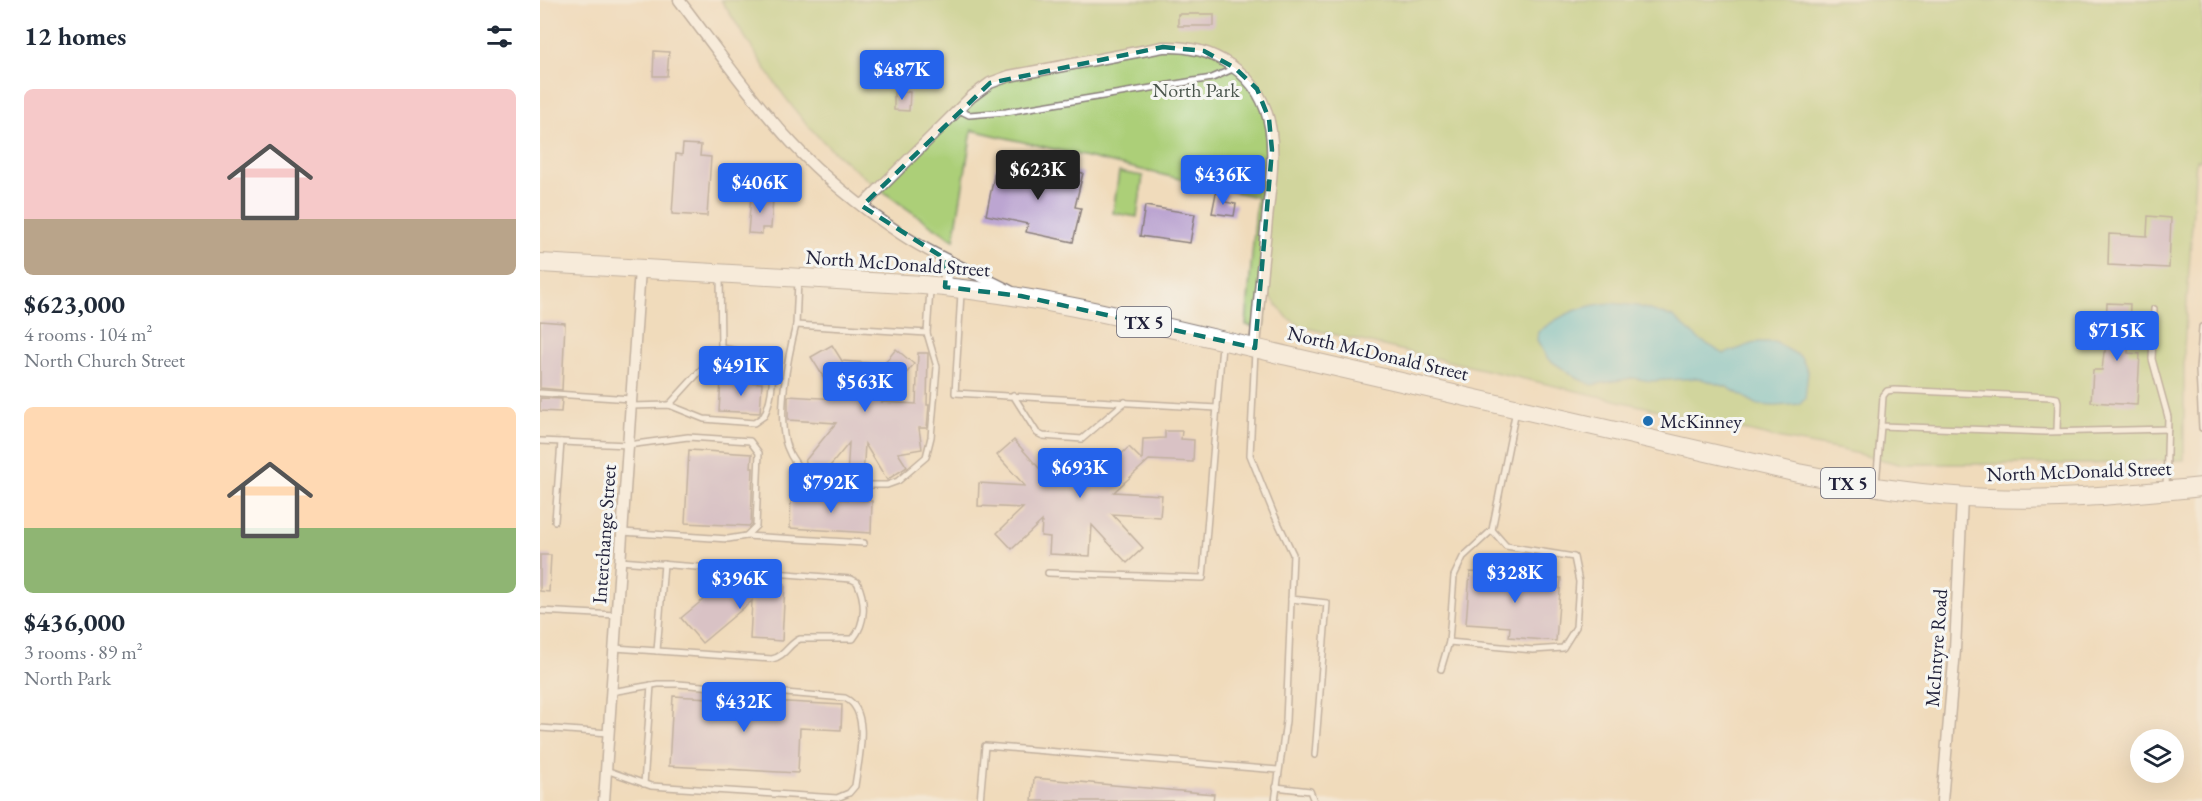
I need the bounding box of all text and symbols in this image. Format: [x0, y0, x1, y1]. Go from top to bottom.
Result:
text: 12 homes [24, 19, 126, 53]
icon: filters [483, 20, 516, 53]
pin: $487K [860, 50, 944, 101]
text: $487K [874, 56, 930, 82]
park label: North Park [1152, 77, 1240, 103]
icon: home [216, 128, 324, 236]
pin: $623K [996, 150, 1080, 201]
pin: $436K [1181, 155, 1265, 206]
text: $623K [1010, 156, 1066, 182]
text: $436K [1195, 161, 1251, 187]
pin: $406K [718, 163, 802, 214]
text: $406K [732, 169, 788, 195]
street label: North McDonald Street [805, 244, 992, 282]
text: $623,000 [24, 287, 125, 321]
road number: TX 5 [1117, 307, 1171, 337]
pin: $715K [2075, 311, 2159, 362]
text: $715K [2089, 317, 2145, 343]
street label: North McDonald Street [1285, 320, 1472, 387]
text: 4 rooms · 104 m² [24, 321, 152, 347]
pin: $491K [699, 346, 783, 397]
text: North Church Street [24, 347, 185, 373]
text: $491K [713, 352, 769, 378]
pin: $563K [823, 362, 907, 413]
text: $563K [837, 368, 893, 394]
place label: McKinney [1660, 408, 1742, 434]
marker: McKinney [1641, 414, 1655, 428]
icon: home [216, 446, 324, 554]
pin: $693K [1038, 448, 1122, 499]
text: $693K [1052, 454, 1108, 480]
street label: North McDonald Street [1986, 455, 2173, 487]
street label: Interchange Street [586, 463, 622, 605]
pin: $792K [789, 463, 873, 514]
road number: TX 5 [1821, 468, 1875, 498]
text: $792K [803, 469, 859, 495]
pin: $328K [1473, 553, 1557, 604]
pin: $396K [698, 559, 782, 610]
text: $328K [1487, 559, 1543, 585]
text: $396K [712, 565, 768, 591]
street label: McIntyre Road [1919, 587, 1953, 708]
text: $436,000 [24, 605, 125, 639]
text: 3 rooms · 89 m² [24, 639, 143, 665]
text: North Park [24, 665, 111, 691]
pin: $432K [702, 682, 786, 733]
text: $432K [716, 688, 772, 714]
map controls [2130, 729, 2184, 783]
button: layers [2130, 729, 2184, 783]

